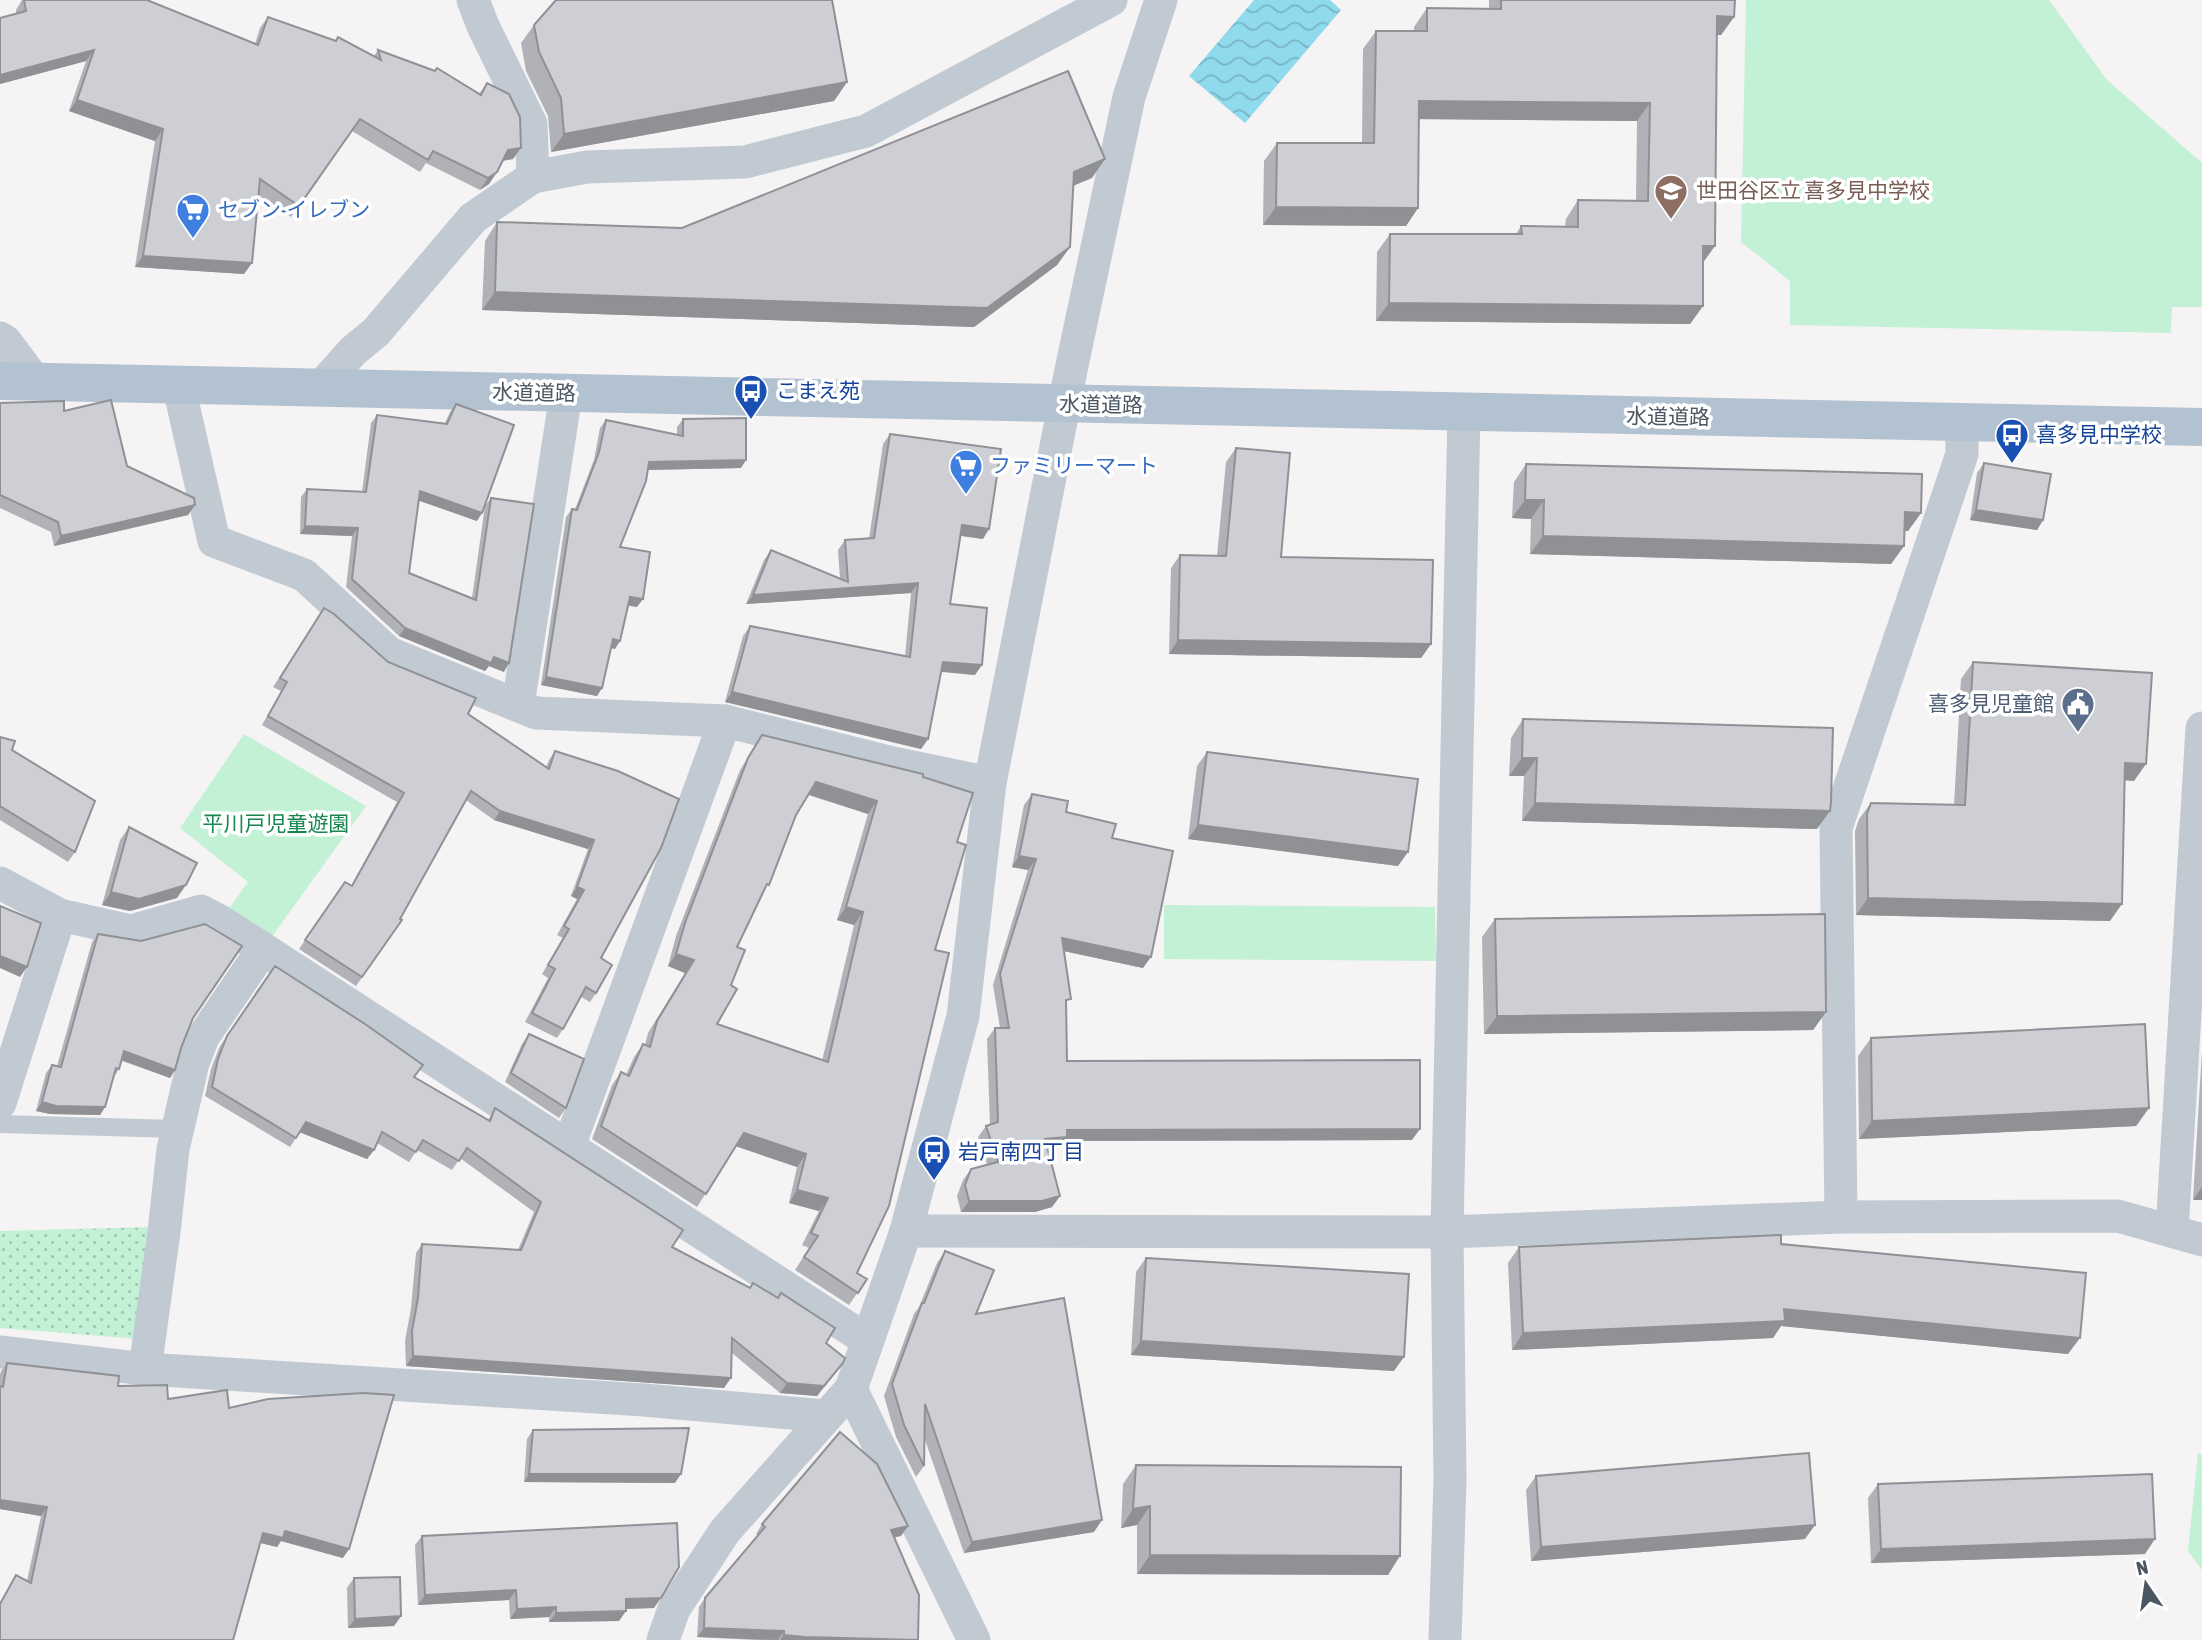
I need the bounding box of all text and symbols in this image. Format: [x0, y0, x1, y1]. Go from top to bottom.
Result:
school or university icon: 世田谷区立 喜多見中学校 [1652, 172, 1690, 221]
place label: 世田谷区立 喜多見中学校 [1696, 178, 1930, 202]
supermarket icon: セブン-イレブン [174, 191, 212, 240]
place label: セブン-イレブン [218, 197, 370, 221]
bus stop icon: こまえ苑 [732, 372, 770, 421]
place label: こまえ苑 [776, 378, 860, 402]
street label: 水道道路 [492, 379, 576, 405]
street label: 水道道路 [1059, 391, 1143, 417]
street label: 水道道路 [1626, 403, 1710, 429]
bus stop icon: 喜多見中学校 [1993, 416, 2031, 465]
place label: 喜多見中学校 [2036, 422, 2162, 446]
supermarket icon: ファミリーマート [947, 447, 985, 496]
place label: ファミリーマート [990, 453, 1158, 477]
public building icon: 喜多見児童館 [2059, 685, 2097, 734]
place label: 喜多見児童館 [1928, 691, 2054, 715]
park label: 平川戸児童遊園 [203, 811, 350, 835]
bus stop icon: 岩戸南四丁目 [915, 1133, 953, 1182]
place label: 岩戸南四丁目 [958, 1139, 1084, 1163]
north arrow [2111, 1549, 2181, 1619]
text: N [2134, 1555, 2150, 1579]

